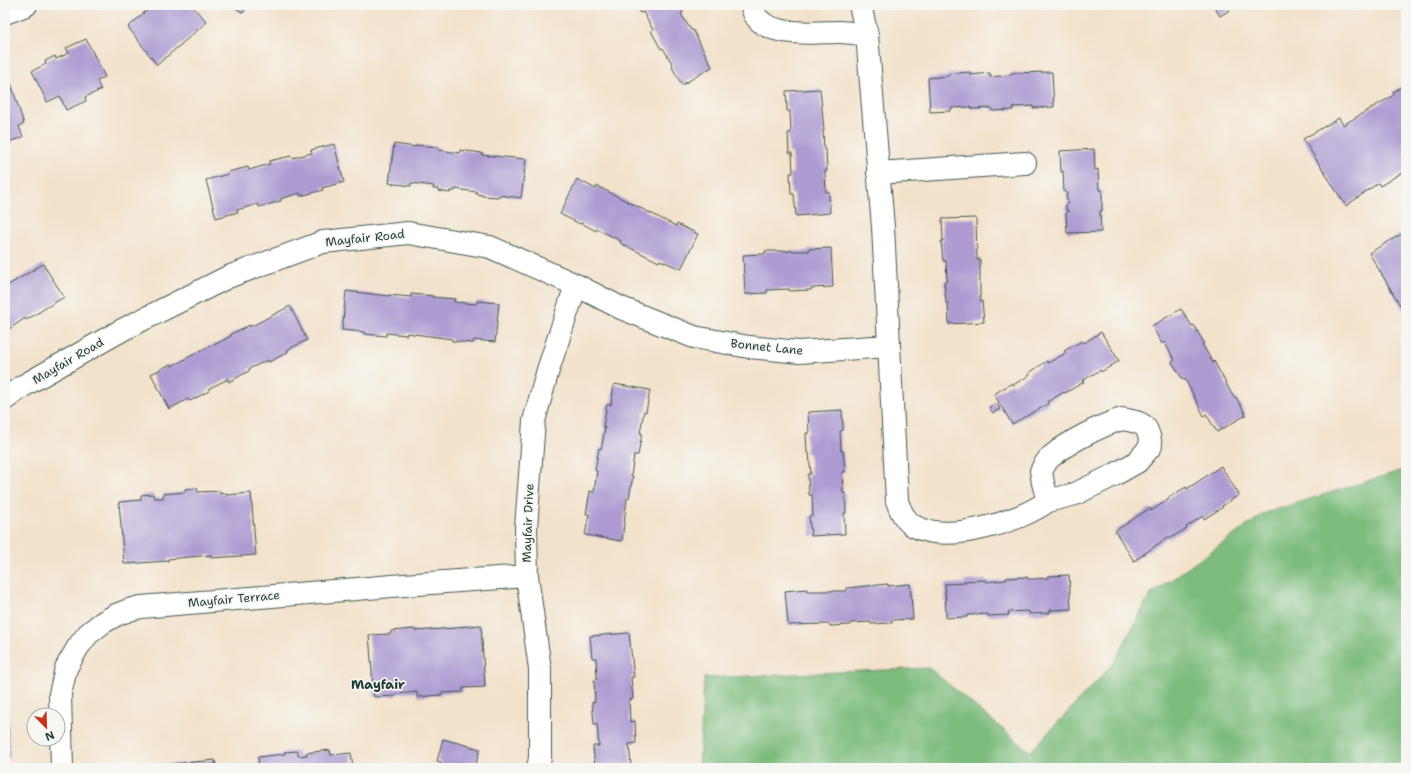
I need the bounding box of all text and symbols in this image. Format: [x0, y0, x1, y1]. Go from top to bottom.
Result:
street label: Mayfair Road [324, 226, 406, 250]
street label: Mayfair Road [29, 334, 107, 388]
street label: Bonnet Lane [730, 335, 804, 359]
street label: Mayfair Drive [519, 483, 537, 563]
street label: Mayfair Terrace [187, 587, 281, 611]
district label: Mayfair [351, 676, 405, 693]
north arrow [26, 707, 66, 747]
text: N [43, 727, 57, 744]

